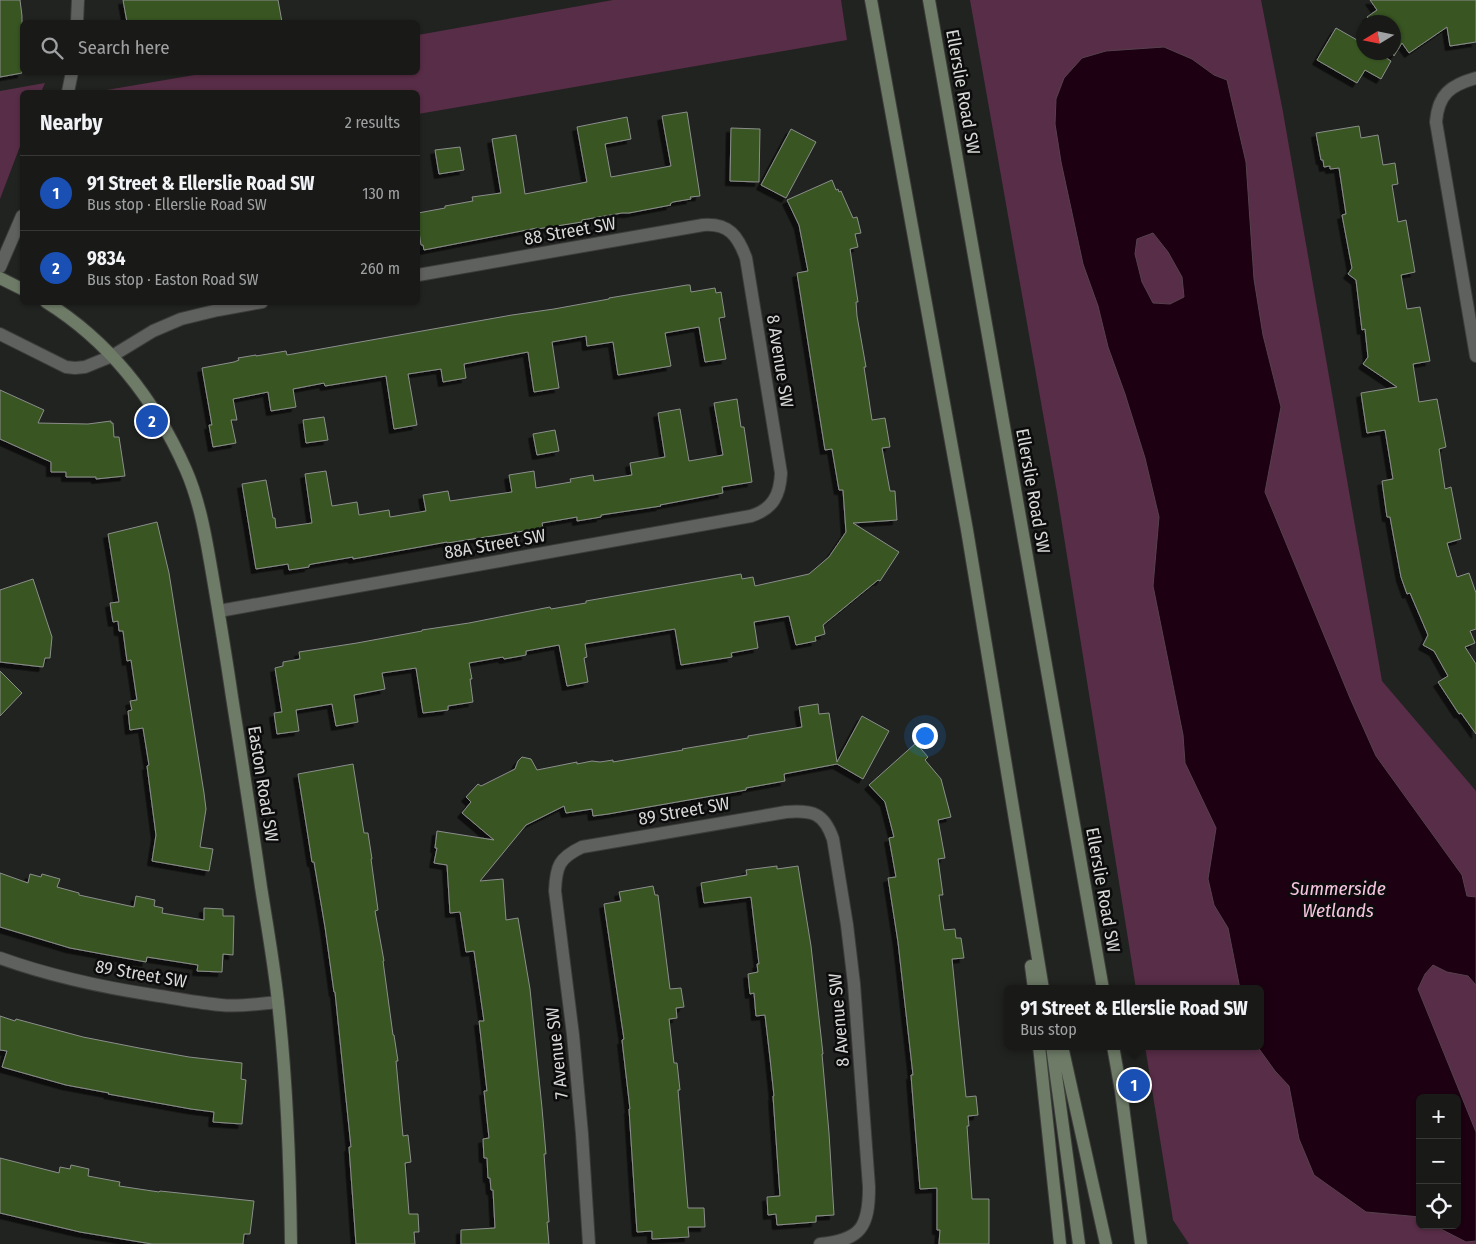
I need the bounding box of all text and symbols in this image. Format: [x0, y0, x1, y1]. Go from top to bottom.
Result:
north arrow [1356, 15, 1401, 60]
search box [20, 20, 420, 75]
street label: Ellerslie Road SW [941, 28, 985, 157]
icon: search [38, 34, 66, 62]
text: Search here [78, 36, 170, 59]
text: Nearby [40, 110, 102, 136]
text: 2 results [345, 113, 400, 132]
text: 91 Street & Ellerslie Road SW [87, 172, 315, 195]
text: 1 [53, 184, 59, 203]
text: 130 m [362, 184, 400, 203]
text: Bus stop · Ellerslie Road SW [87, 195, 267, 214]
street label: 88 Street SW [522, 212, 618, 250]
text: 9834 [87, 247, 126, 270]
text: 2 [52, 259, 60, 278]
text: 260 m [361, 259, 400, 278]
text: Bus stop · Easton Road SW [87, 270, 259, 289]
street label: 8 Avenue SW [762, 313, 798, 410]
pin: 2 [136, 402, 168, 440]
street label: Ellerslie Road SW [1011, 427, 1055, 556]
street label: 88A Street SW [443, 524, 548, 564]
your location [912, 723, 938, 749]
street label: Easton Road SW [243, 724, 283, 844]
street label: 89 Street SW [637, 792, 732, 830]
street label: Ellerslie Road SW [1081, 826, 1125, 955]
water label: Summerside Wetlands [1289, 877, 1386, 922]
street label: 89 Street SW [94, 955, 189, 993]
street label: 8 Avenue SW [824, 972, 854, 1068]
popup [1004, 985, 1264, 1050]
text: 91 Street & Ellerslie Road SW [1020, 997, 1248, 1020]
street label: 7 Avenue SW [541, 1006, 573, 1100]
text: Bus stop [1020, 1020, 1077, 1039]
pin: 1 [1118, 1066, 1150, 1104]
map controls [1416, 1094, 1461, 1229]
button: + [1416, 1094, 1461, 1139]
button: − [1416, 1139, 1461, 1184]
button: locate [1416, 1184, 1461, 1229]

